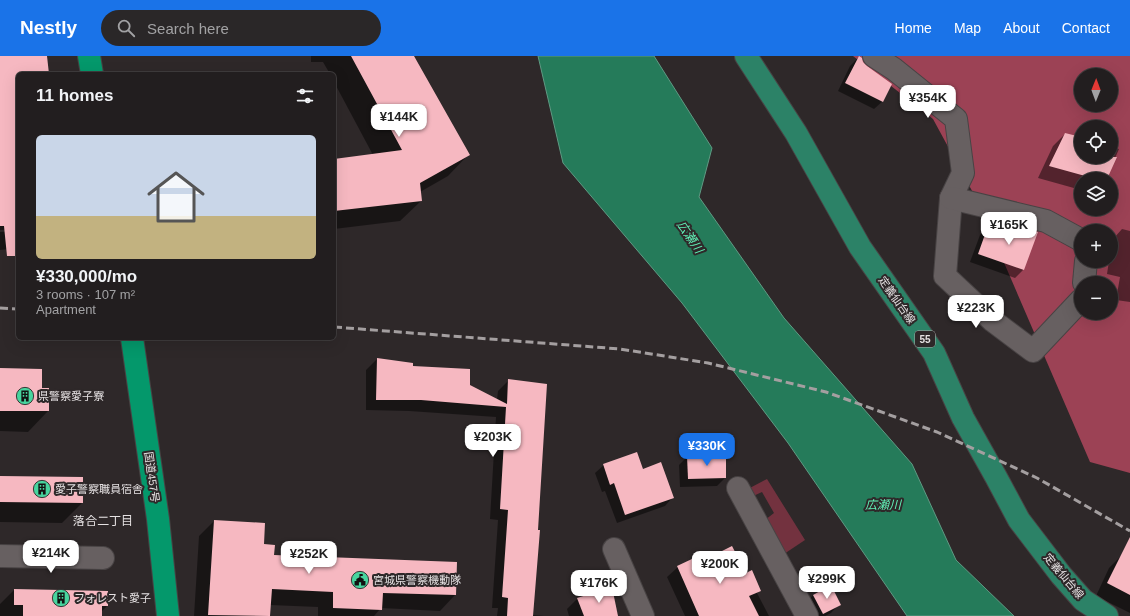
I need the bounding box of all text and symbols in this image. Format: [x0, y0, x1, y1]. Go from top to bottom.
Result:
search box [101, 10, 381, 46]
text: Nestly [20, 17, 77, 38]
icon: search [115, 17, 137, 39]
text: Search here [147, 20, 229, 37]
text: Home [895, 20, 932, 36]
text: Map [954, 20, 981, 36]
text: About [1003, 20, 1040, 36]
text: Contact [1062, 20, 1110, 36]
north arrow [1074, 68, 1118, 112]
map controls [1074, 68, 1118, 320]
icon: filters [294, 85, 316, 107]
pin: ¥354K [900, 85, 956, 119]
text: 11 homes [36, 86, 114, 105]
text: ¥354K [909, 90, 947, 105]
pin: ¥144K [371, 104, 427, 138]
text: ¥144K [380, 109, 418, 124]
button: locate [1074, 120, 1118, 164]
icon: home [140, 161, 212, 233]
button: layers [1074, 172, 1118, 216]
pin: ¥165K [981, 212, 1037, 246]
text: ¥165K [990, 217, 1028, 232]
water label: 広瀬川 [674, 218, 707, 257]
button: + [1074, 224, 1118, 268]
text: ¥330,000/mo [36, 267, 137, 286]
street label: 定義仙台線 [876, 274, 918, 326]
button: − [1074, 276, 1118, 320]
text: 3 rooms · 107 m² [36, 287, 135, 302]
pin: ¥223K [948, 295, 1004, 329]
text: ¥223K [957, 300, 995, 315]
text: Apartment [36, 302, 96, 317]
road number: 55 [915, 331, 935, 347]
building icon: 県警察愛子寮 [15, 386, 35, 406]
place label: 県警察愛子寮 [38, 390, 104, 402]
pin: ¥203K [465, 424, 521, 458]
text: ¥203K [474, 429, 512, 444]
pin: ¥330K [679, 433, 735, 467]
text: ¥330K [688, 438, 726, 453]
street label: 国道457号 [142, 451, 162, 503]
building icon: 愛子警察職員宿舎 [32, 479, 52, 499]
place label: 愛子警察職員宿舎 [55, 483, 143, 495]
water label: 広瀬川 [865, 498, 903, 512]
district label: 落合二丁目 [73, 514, 133, 528]
pin: ¥214K [23, 540, 79, 574]
pin: ¥252K [281, 541, 337, 575]
text: ¥214K [32, 545, 70, 560]
text: ¥252K [290, 546, 328, 561]
pin: ¥200K [692, 551, 748, 585]
street label: 定義仙台線 [1042, 551, 1086, 601]
text: ¥200K [701, 556, 739, 571]
pin: ¥299K [799, 566, 855, 600]
public building icon: 宮城県警察機動隊 [350, 570, 370, 590]
pin: ¥176K [571, 570, 627, 604]
text: ¥299K [808, 571, 846, 586]
place label: 宮城県警察機動隊 [373, 574, 461, 586]
text: ¥176K [580, 575, 618, 590]
building icon: フォレスト愛子 [51, 588, 71, 608]
place label: フォレスト愛子 [74, 592, 151, 604]

